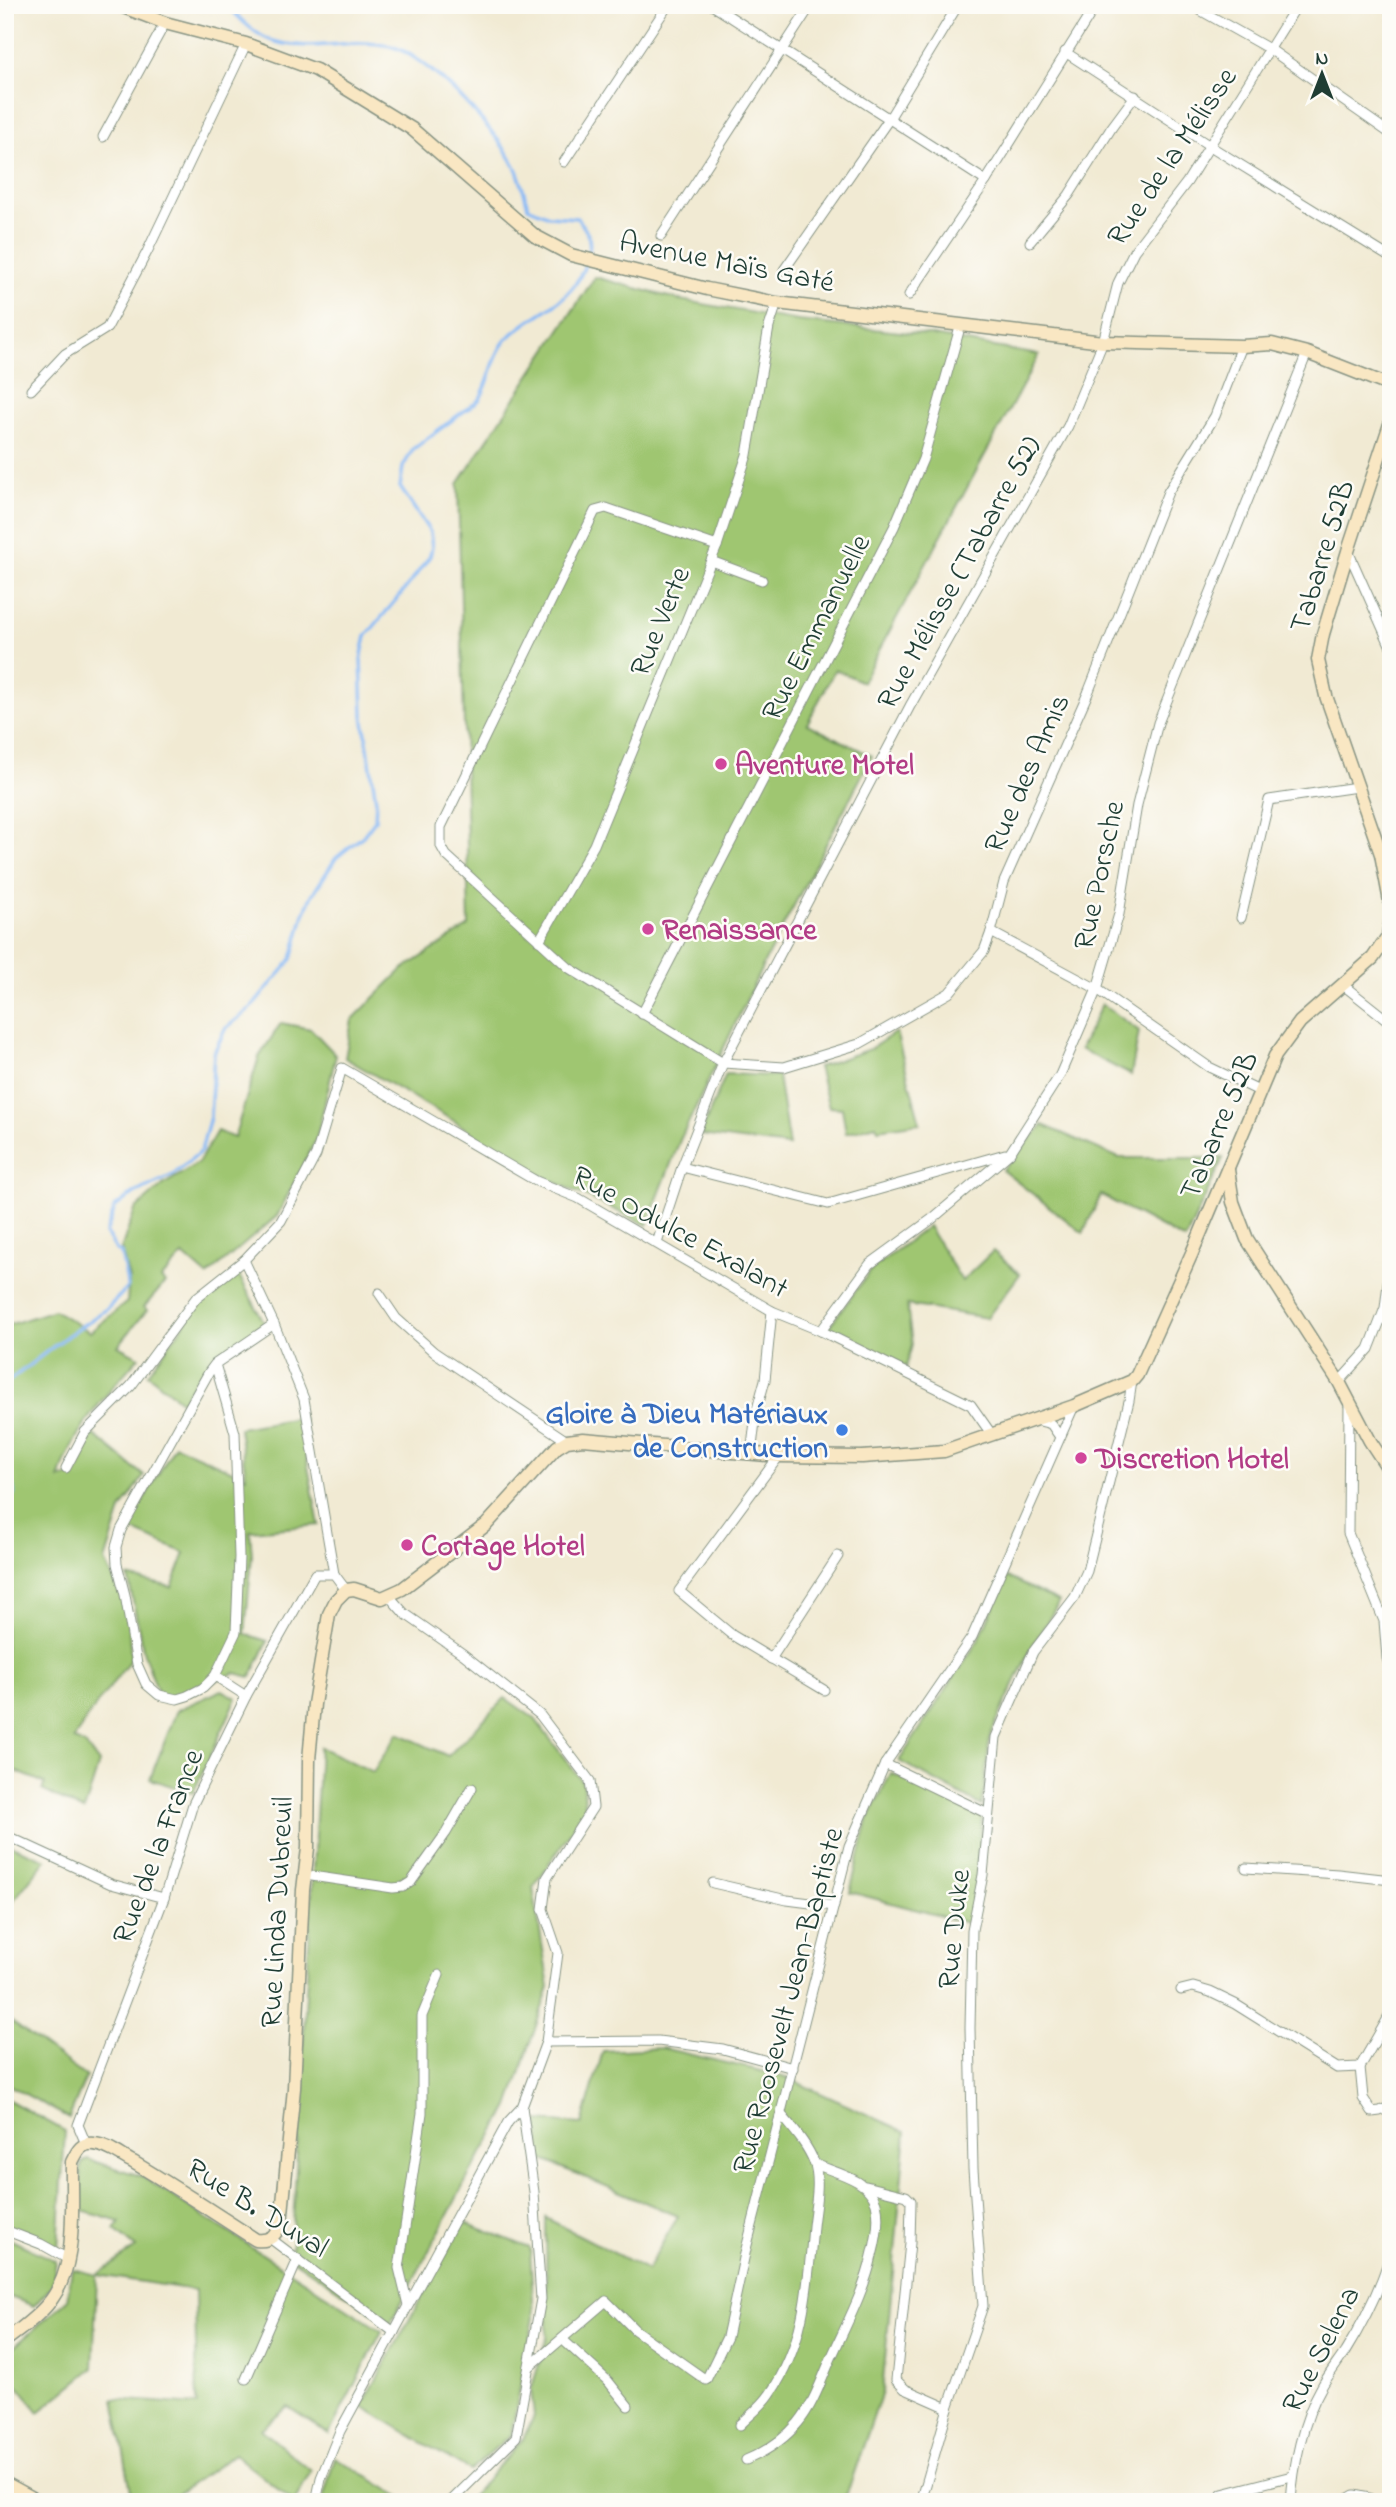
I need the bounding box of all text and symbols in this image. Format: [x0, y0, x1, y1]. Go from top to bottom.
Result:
north arrow [1288, 38, 1358, 108]
text: N [1316, 46, 1329, 73]
street label: Rue de la Mélisse [1097, 59, 1250, 256]
street label: Avenue Maïs Gaté [615, 222, 838, 306]
street label: Rue Mélisse (Tabarre 52) [867, 428, 1054, 718]
street label: Tabarre 52B [1280, 475, 1368, 638]
street label: Rue Emmanuelle [752, 527, 884, 729]
street label: Rue Verte [620, 560, 704, 684]
street label: Rue des Amis [974, 688, 1083, 861]
place label: Aventure Motel [735, 745, 914, 789]
marker: Aventure Motel [713, 756, 729, 772]
street label: Rue Porsche [1064, 796, 1138, 954]
place label: Renaissance [662, 910, 818, 954]
marker: Renaissance [640, 921, 656, 937]
street label: Tabarre 52B [1170, 1045, 1272, 1207]
street label: Rue Odulce Exalant [563, 1156, 796, 1311]
place label: Gloire à Dieu Matériaux de Construction [545, 1394, 828, 1472]
marker: Gloire à Dieu Matériaux de Construction [834, 1422, 850, 1438]
place label: Discretion Hotel [1093, 1439, 1289, 1483]
marker: Discretion Hotel [1073, 1450, 1089, 1466]
place label: Cortage Hotel [421, 1526, 585, 1571]
marker: Cortage Hotel [399, 1537, 415, 1553]
street label: Rue de la France [102, 1743, 217, 1951]
street label: Rue Linda Dubreuil [251, 1795, 307, 2029]
street label: Rue Roosevelt Jean-Baptiste [722, 1822, 857, 2179]
street label: Rue Duke [928, 1867, 984, 1991]
street label: Rue B. Duval [177, 2148, 336, 2271]
street label: Rue Selena [1272, 2279, 1373, 2421]

